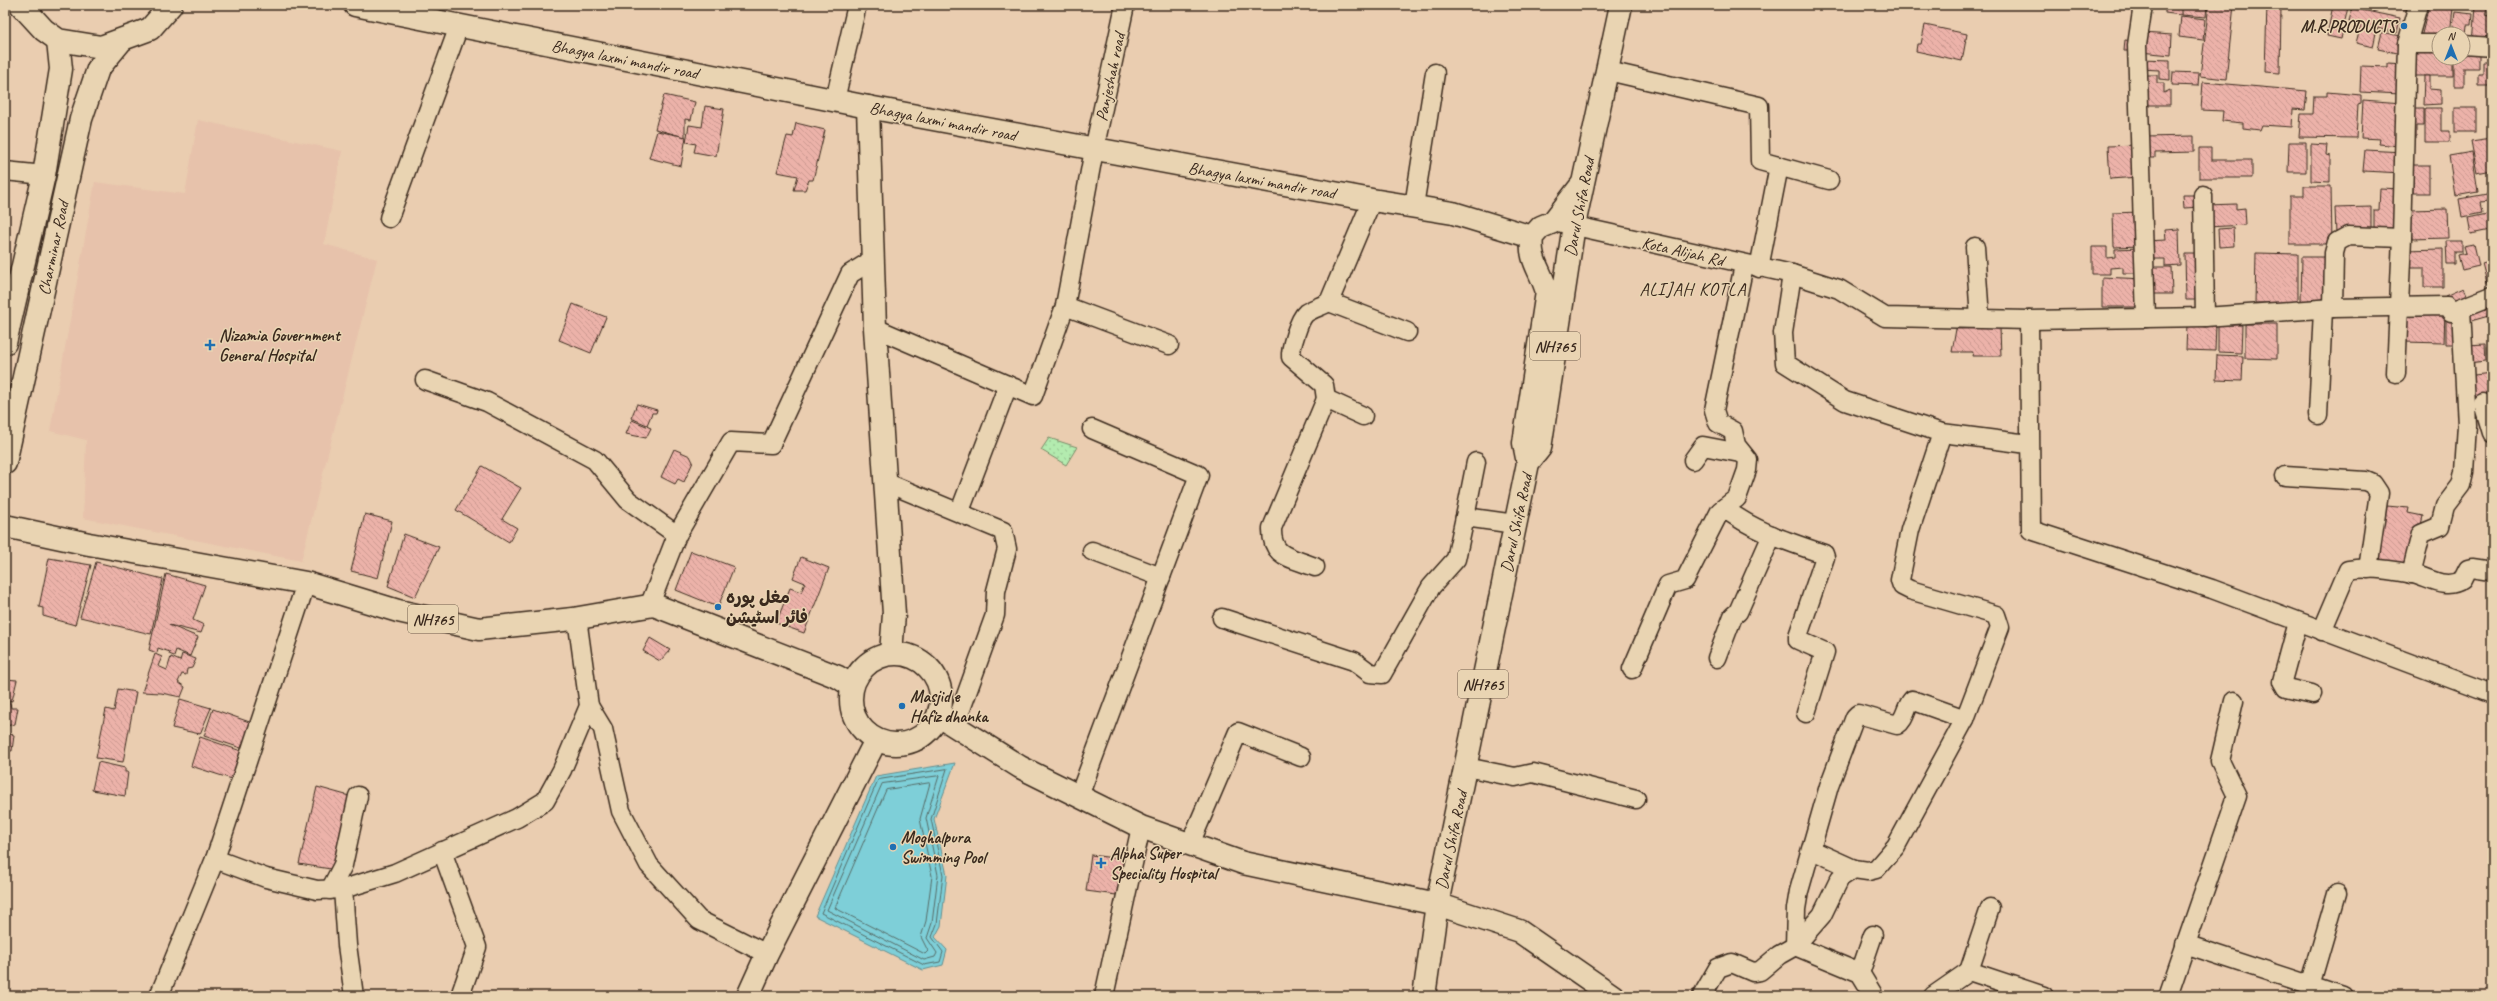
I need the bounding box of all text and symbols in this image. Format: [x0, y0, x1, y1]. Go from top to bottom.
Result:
place label: M.R.PRODUCTS [2300, 16, 2399, 37]
marker: M.R.PRODUCTS [2399, 21, 2409, 31]
north arrow [2431, 26, 2471, 66]
street label: Panjeshah road [1091, 29, 1131, 123]
text: N [2448, 29, 2457, 43]
street label: Bhagya laxmi mandir road [550, 35, 702, 84]
street label: Bhagya laxmi mandir road [868, 97, 1020, 146]
street label: Darul Shifa Road [1560, 153, 1600, 258]
street label: Bhagya laxmi mandir road [1187, 157, 1339, 204]
street label: Charminar Road [33, 197, 74, 297]
street label: Kota Alijah Rd [1640, 232, 1729, 272]
district label: ALIJAH KOTLA [1639, 278, 1747, 300]
place label: Nizamia Government General Hospital [219, 325, 342, 366]
road number: NH765 [1530, 332, 1580, 360]
marker: Nizamia Government General Hospital [204, 339, 216, 351]
street label: Darul Shifa Road [1496, 469, 1538, 574]
place label: مغل پورہ فائر اسٹیشن [726, 587, 808, 628]
marker: مغل پورہ فائر اسٹیشن [713, 602, 723, 612]
road number: NH765 [408, 605, 458, 633]
road number: NH765 [1458, 670, 1508, 698]
place label: Masjid e Hafiz dhanka [910, 686, 989, 727]
marker: Masjid e Hafiz dhanka [897, 701, 907, 711]
street label: Darul Shifa Road [1431, 786, 1473, 891]
place label: Moghalpura Swimming Pool [901, 827, 988, 868]
marker: Moghalpura Swimming Pool [888, 842, 898, 852]
place label: Alpha Super Speciality Hospital [1110, 843, 1220, 884]
marker: Alpha Super Speciality Hospital [1095, 857, 1107, 869]

